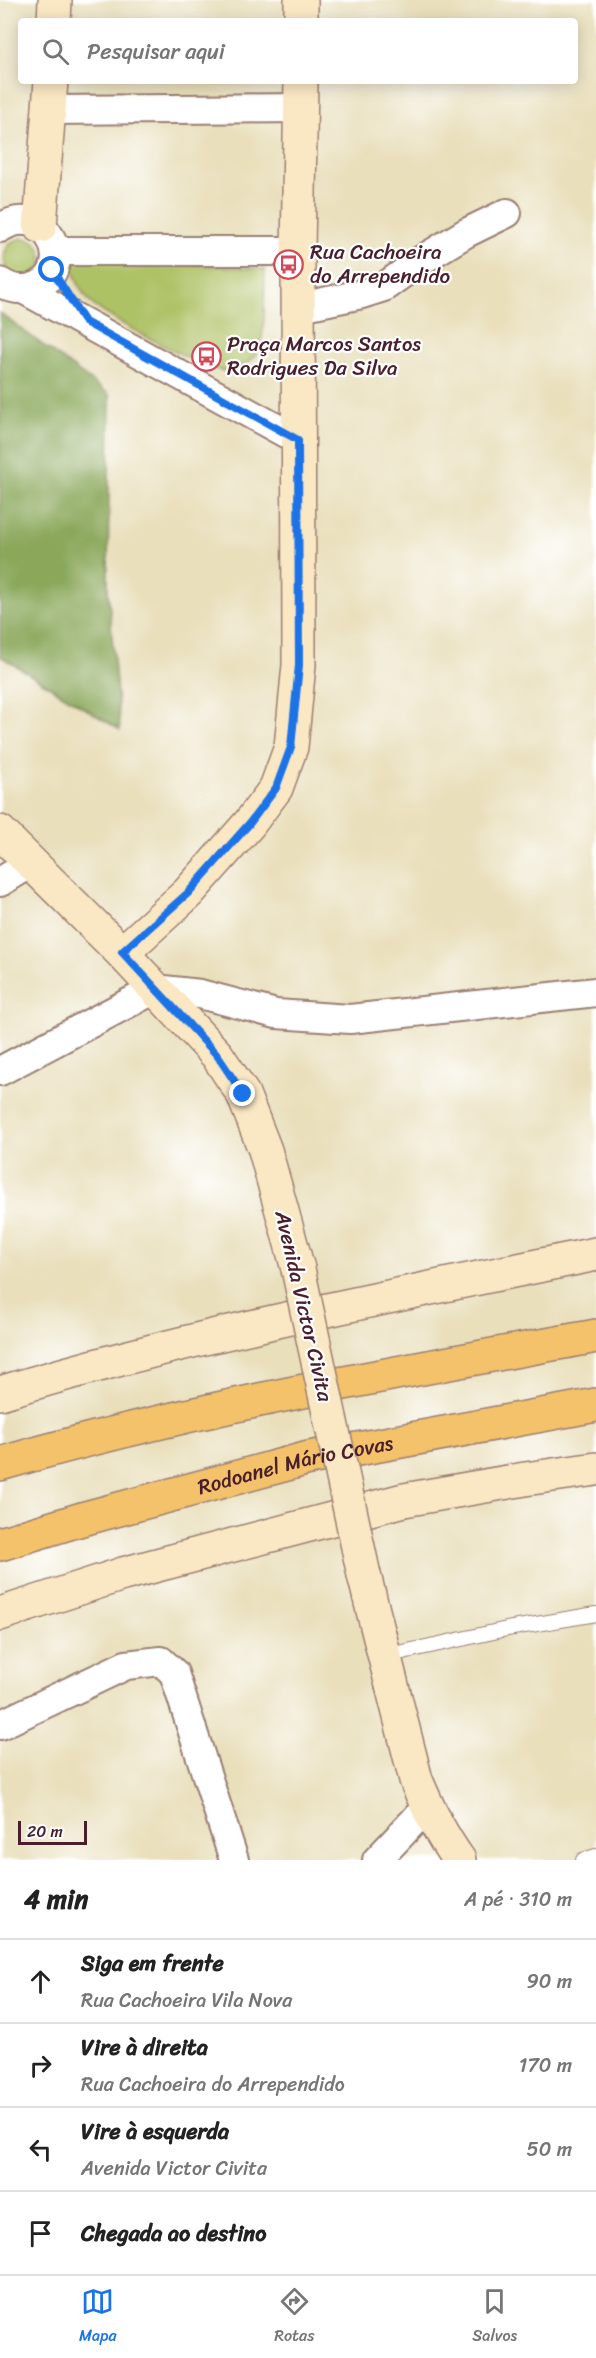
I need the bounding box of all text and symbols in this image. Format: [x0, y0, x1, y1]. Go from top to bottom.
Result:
search box [18, 18, 578, 84]
text: Pesquisar aqui [87, 32, 225, 71]
icon: search [39, 35, 72, 68]
place label: Rua Cachoeira do Arrependido [310, 233, 450, 295]
bus stop icon: Rua Cachoeira do Arrependido [273, 248, 305, 280]
route start [38, 256, 64, 282]
place label: Praça Marcos Santos Rodrigues Da Silva [227, 325, 421, 387]
bus stop icon: Praça Marcos Santos Rodrigues Da Silva [190, 340, 222, 372]
route end [229, 1080, 255, 1106]
street label: Avenida Victor Civita [263, 1206, 345, 1406]
street label: Rodoanel Mário Covas [193, 1424, 397, 1506]
text: 20 m [27, 1817, 63, 1846]
scale bar [18, 1818, 87, 1846]
text: 4 min [24, 1876, 88, 1922]
text: A pé · 310 m [464, 1882, 572, 1917]
text: Siga em frente [81, 1944, 224, 1983]
text: 90 m [527, 1964, 572, 1999]
icon: ahead [24, 1965, 57, 1998]
text: Rua Cachoeira Vila Nova [81, 1983, 292, 2018]
text: Vire à direita [81, 2028, 208, 2067]
text: 170 m [519, 2048, 572, 2083]
icon: right [24, 2049, 57, 2082]
text: Rua Cachoeira do Arrependido [81, 2067, 345, 2102]
text: Vire à esquerda [81, 2112, 229, 2151]
text: 50 m [527, 2132, 572, 2167]
icon: left [24, 2133, 57, 2166]
text: Avenida Victor Civita [81, 2151, 267, 2186]
text: Chegada ao destino [81, 2214, 266, 2253]
icon: arrive [24, 2217, 57, 2250]
tab: Mapa [79, 2285, 116, 2350]
tab: Rotas [274, 2285, 315, 2350]
tab: Salvos [472, 2285, 517, 2350]

